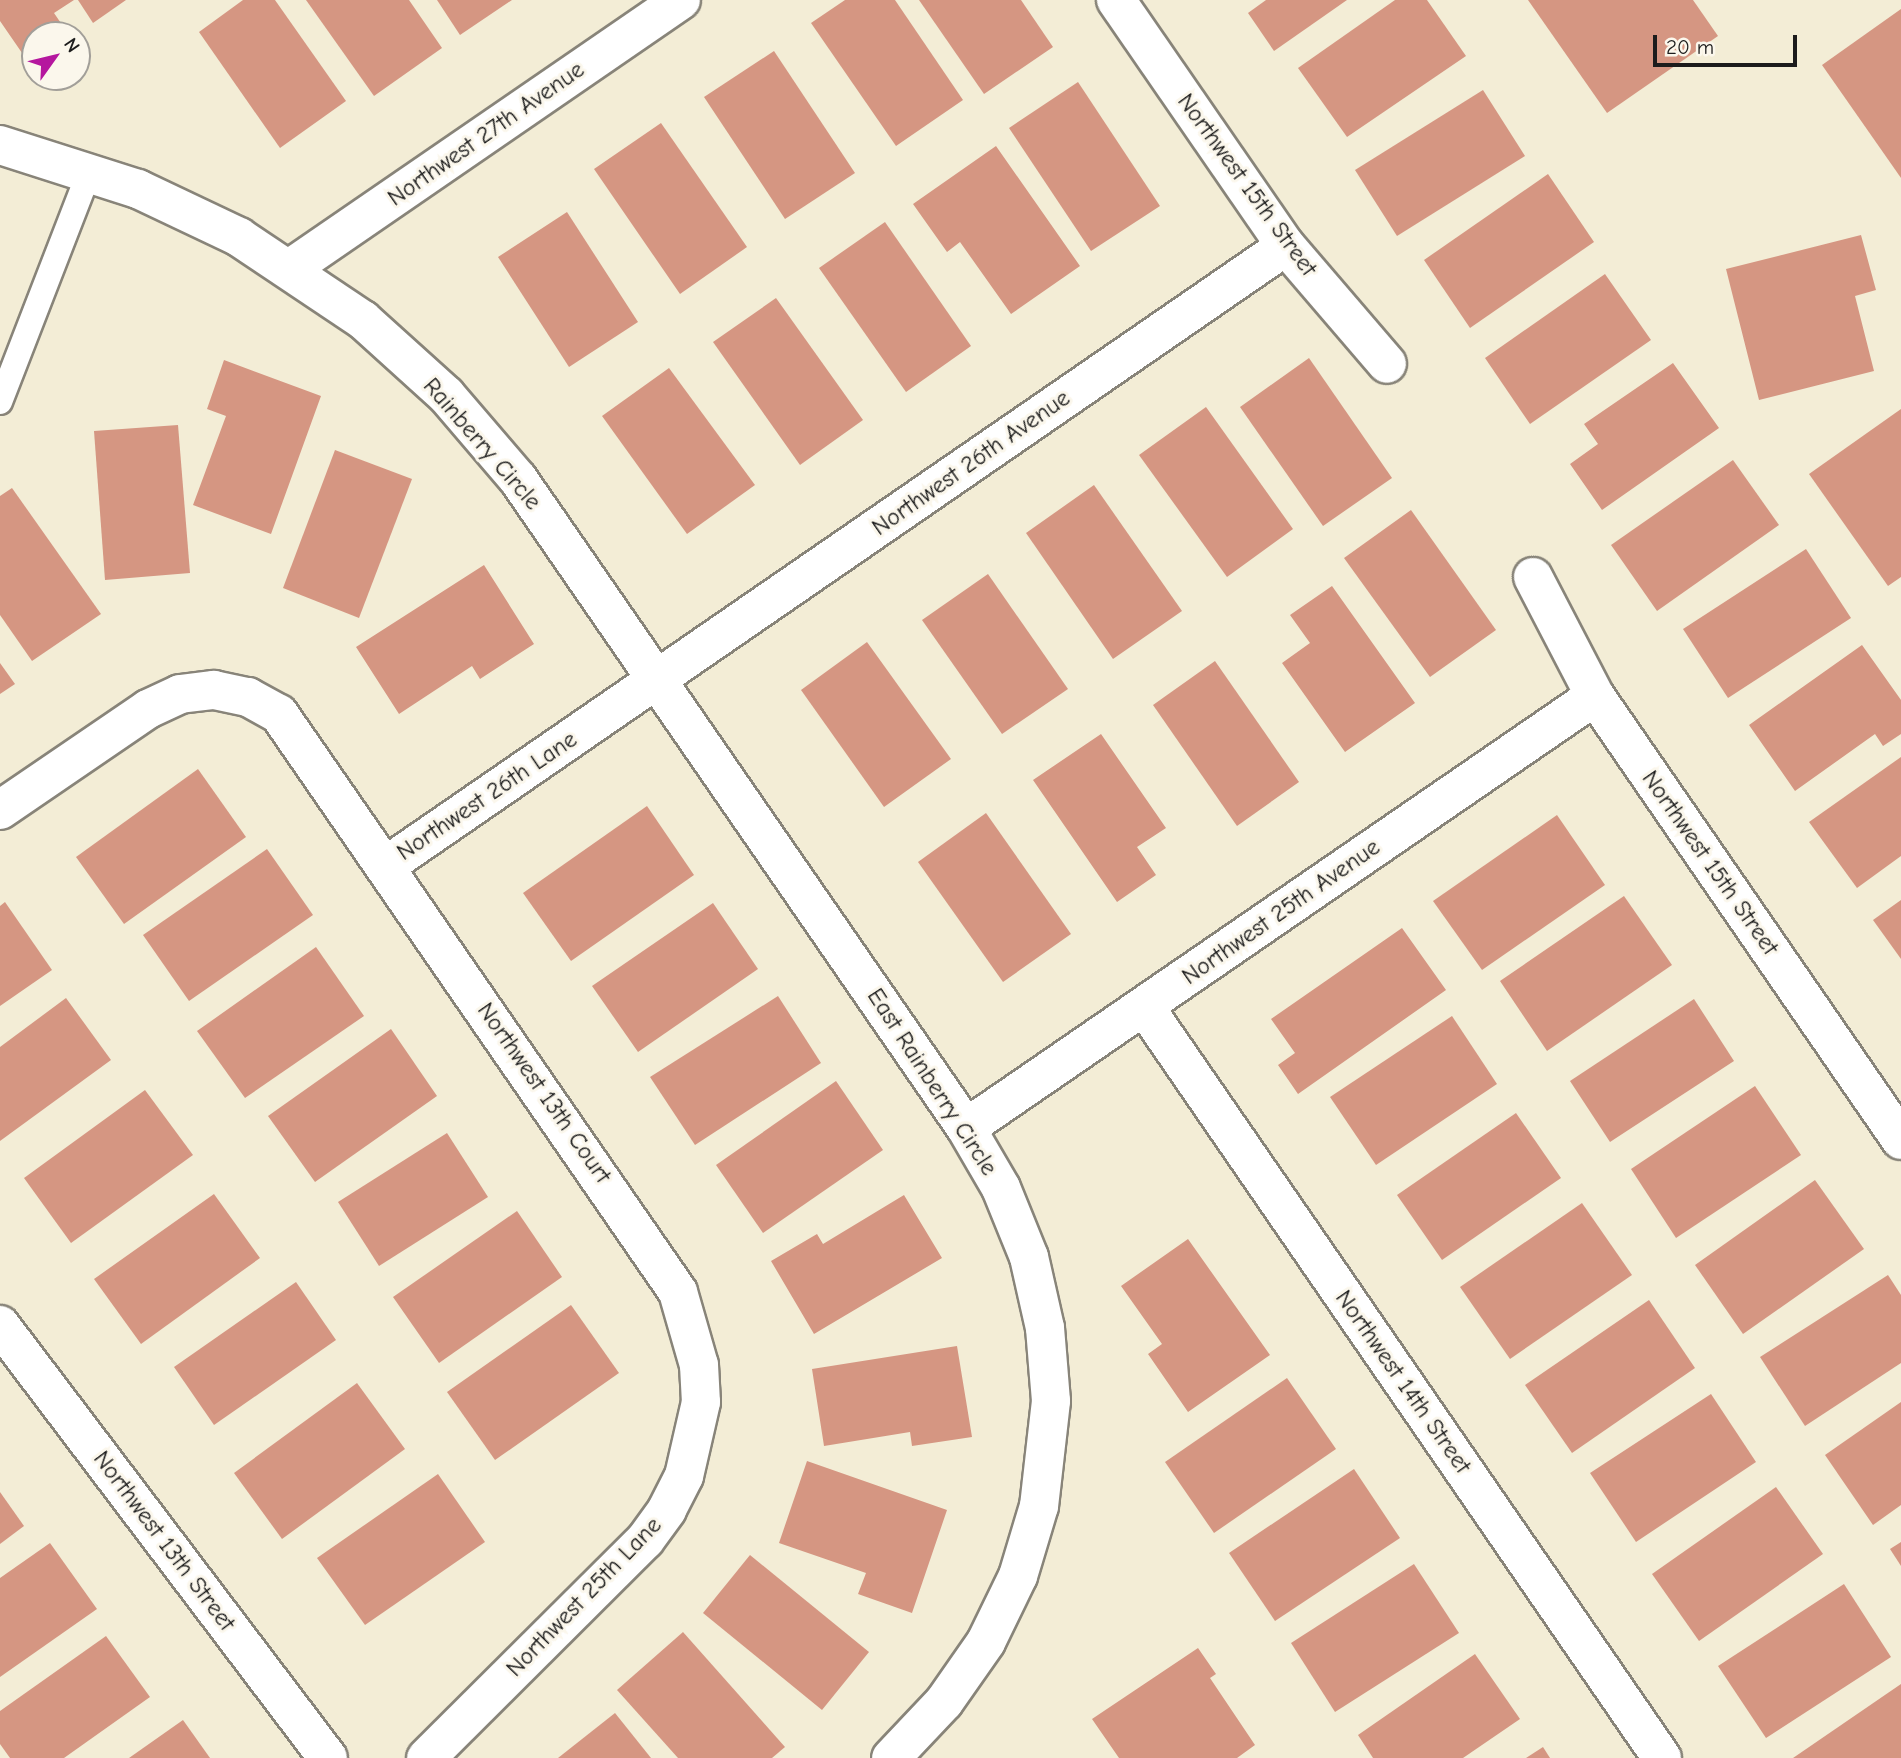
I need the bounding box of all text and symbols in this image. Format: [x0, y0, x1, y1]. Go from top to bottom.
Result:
north arrow [21, 21, 91, 91]
scale bar [1656, 21, 1800, 65]
text: N [59, 34, 84, 57]
text: 20 m [1666, 35, 1714, 59]
street label: Northwest 27th Avenue [382, 55, 590, 213]
street label: Northwest 15th Street [1171, 88, 1323, 282]
street label: Rainberry Circle [417, 372, 547, 516]
street label: Northwest 26th Avenue [867, 384, 1075, 542]
street label: Northwest 26th Lane [391, 725, 583, 867]
street label: Northwest 15th Street [1635, 765, 1785, 961]
street label: Northwest 25th Avenue [1177, 833, 1385, 991]
street label: East Rainberry Circle [861, 983, 1003, 1181]
street label: Northwest 13th Court [471, 997, 617, 1189]
street label: Northwest 14th Street [1329, 1285, 1477, 1479]
street label: Northwest 13th Street [87, 1445, 241, 1637]
street label: Northwest 25th Lane [500, 1511, 668, 1683]

